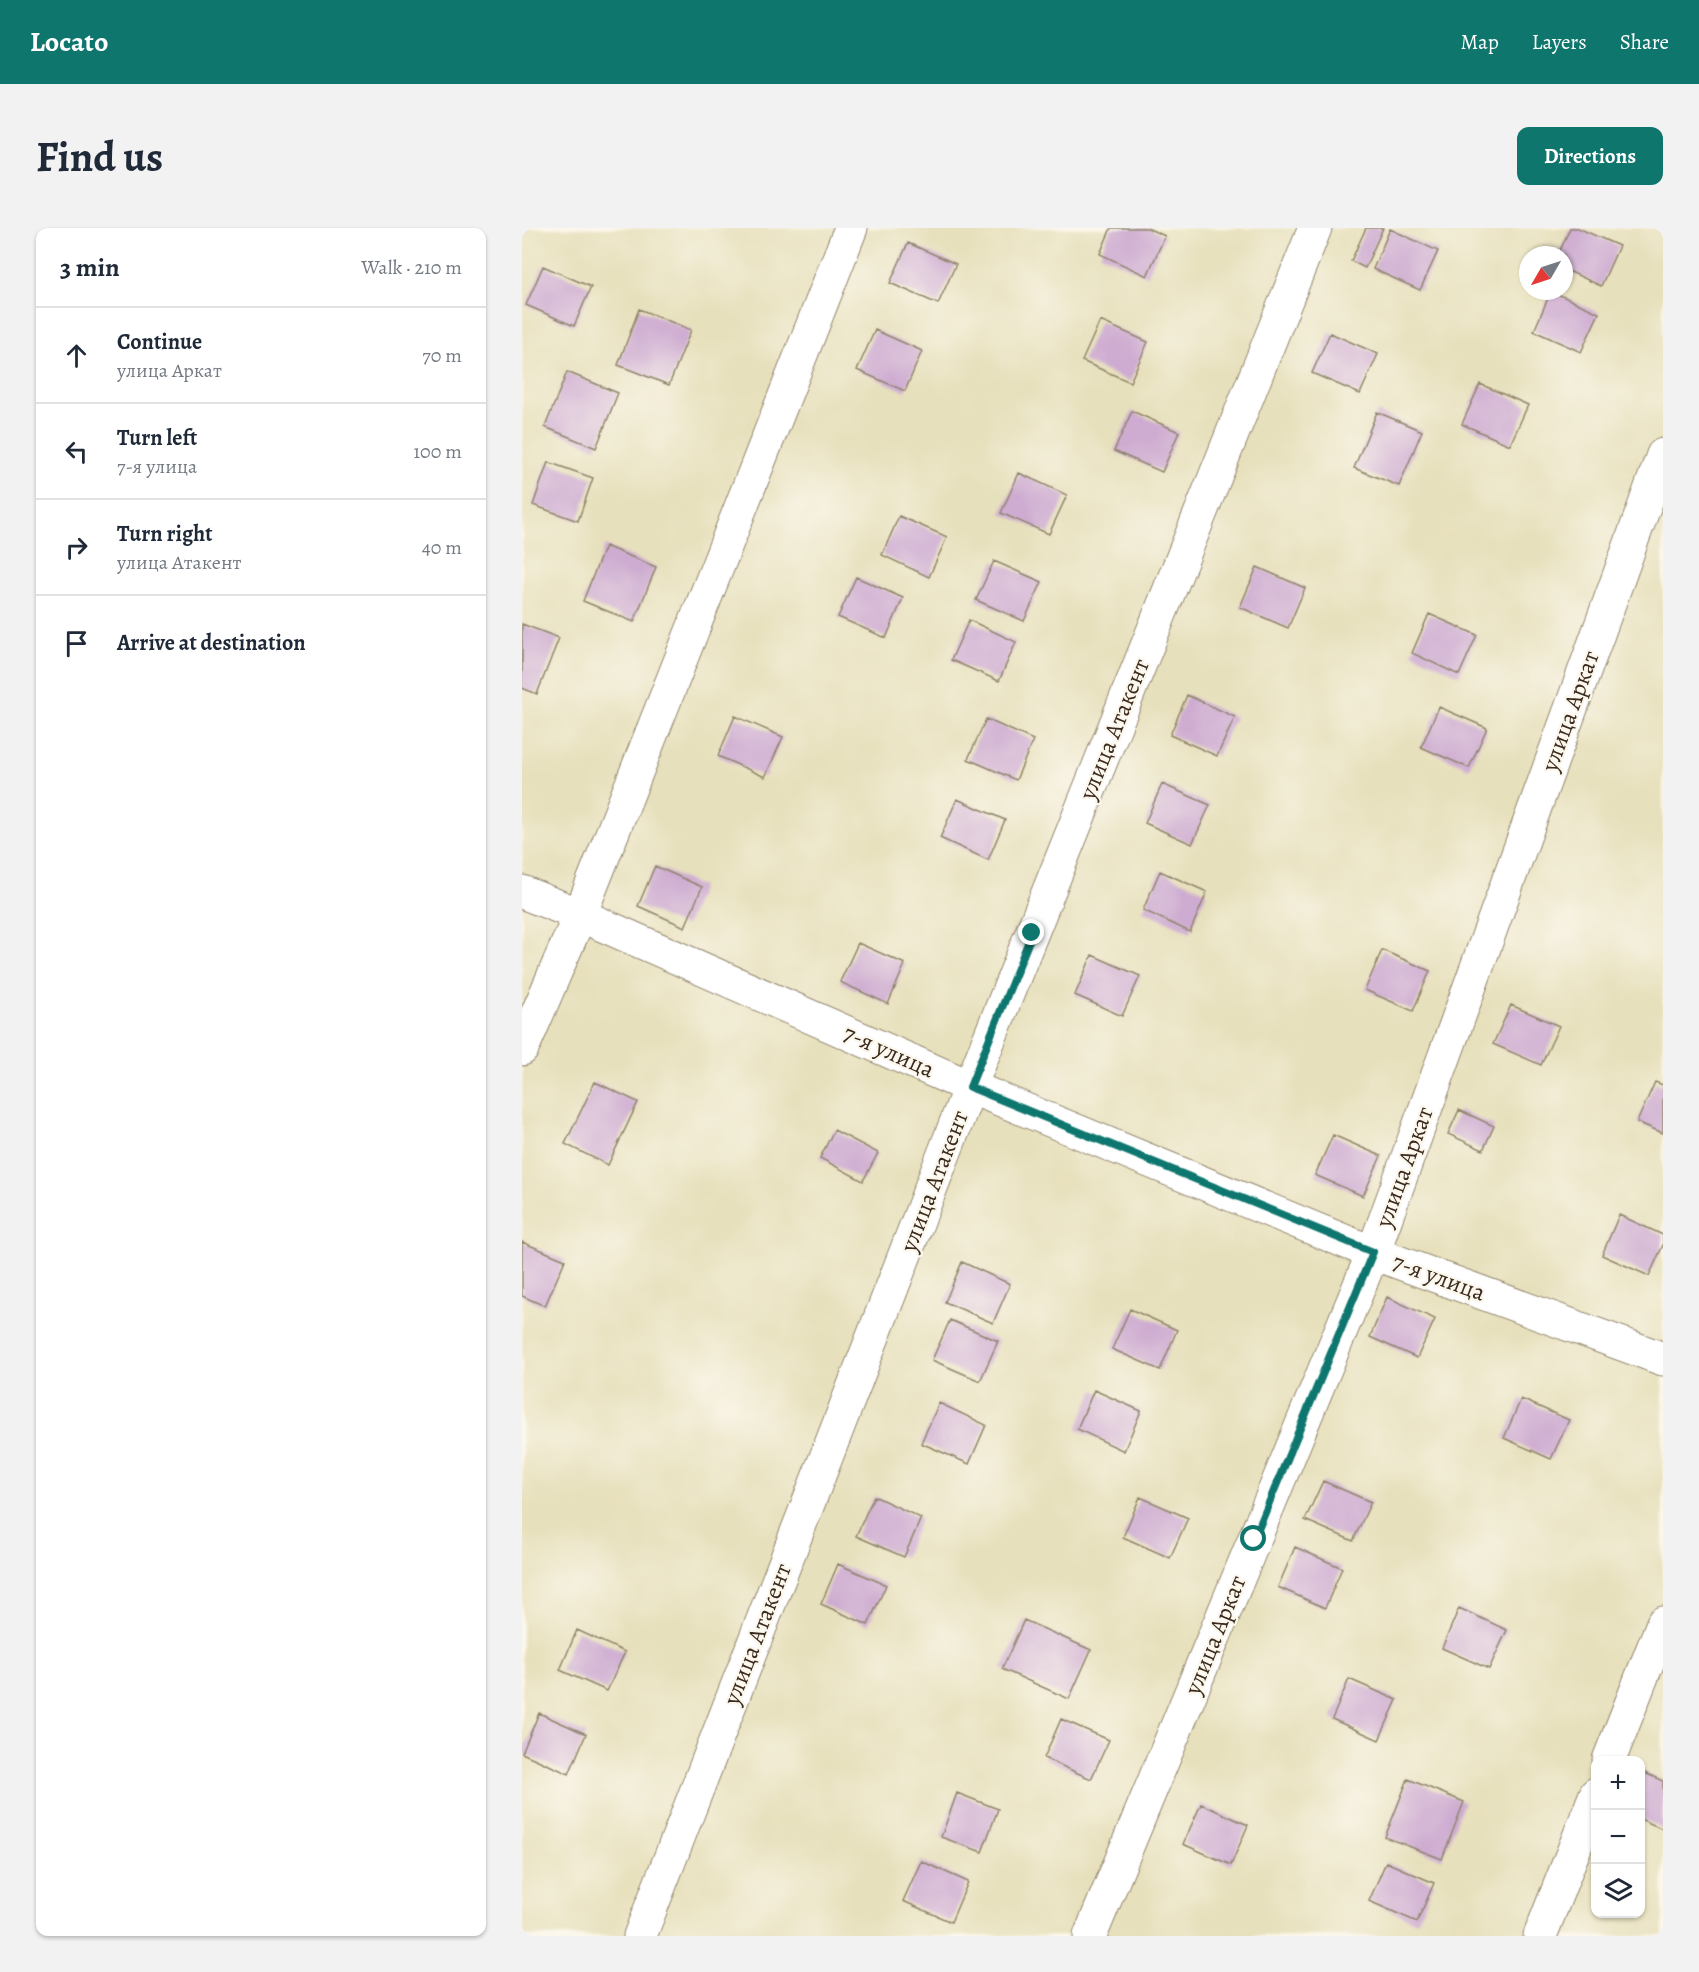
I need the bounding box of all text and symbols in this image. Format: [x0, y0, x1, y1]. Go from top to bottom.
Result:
text: Locato [30, 23, 108, 61]
text: Map [1460, 28, 1499, 56]
text: Layers [1532, 28, 1587, 56]
text: Share [1620, 28, 1669, 56]
button: Directions [1517, 127, 1663, 185]
text: Find us [36, 128, 163, 185]
north arrow [1519, 246, 1573, 300]
text: 3 min [60, 250, 120, 285]
text: Walk · 210 m [361, 254, 462, 281]
text: Continue [117, 327, 202, 357]
icon: ahead [60, 339, 93, 372]
text: 70 m [422, 342, 462, 369]
text: улица Аркат [117, 357, 222, 384]
text: Turn left [117, 423, 197, 453]
icon: left [60, 435, 93, 468]
text: 100 m [413, 438, 462, 465]
text: 7-я улица [117, 453, 197, 480]
text: Turn right [117, 519, 213, 549]
icon: right [60, 531, 93, 564]
text: 40 m [422, 534, 462, 561]
text: улица Атакент [117, 549, 241, 576]
icon: arrive [60, 627, 93, 660]
text: Arrive at destination [117, 628, 306, 658]
street label: улица Аркат [1533, 646, 1607, 777]
street label: улица Атакент [1071, 653, 1157, 805]
route end [1018, 919, 1044, 945]
street label: 7-я улица [838, 1017, 940, 1085]
street label: улица Аркат [1367, 1102, 1441, 1233]
street label: улица Атакент [892, 1105, 976, 1257]
street label: 7-я улица [1388, 1245, 1490, 1309]
route start [1240, 1525, 1266, 1551]
street label: улица Атакент [715, 1558, 799, 1710]
street label: улица Аркат [1176, 1570, 1254, 1700]
map controls [1591, 1756, 1645, 1918]
button: + [1591, 1756, 1645, 1810]
button: − [1591, 1810, 1645, 1864]
button: layers [1591, 1864, 1645, 1918]

